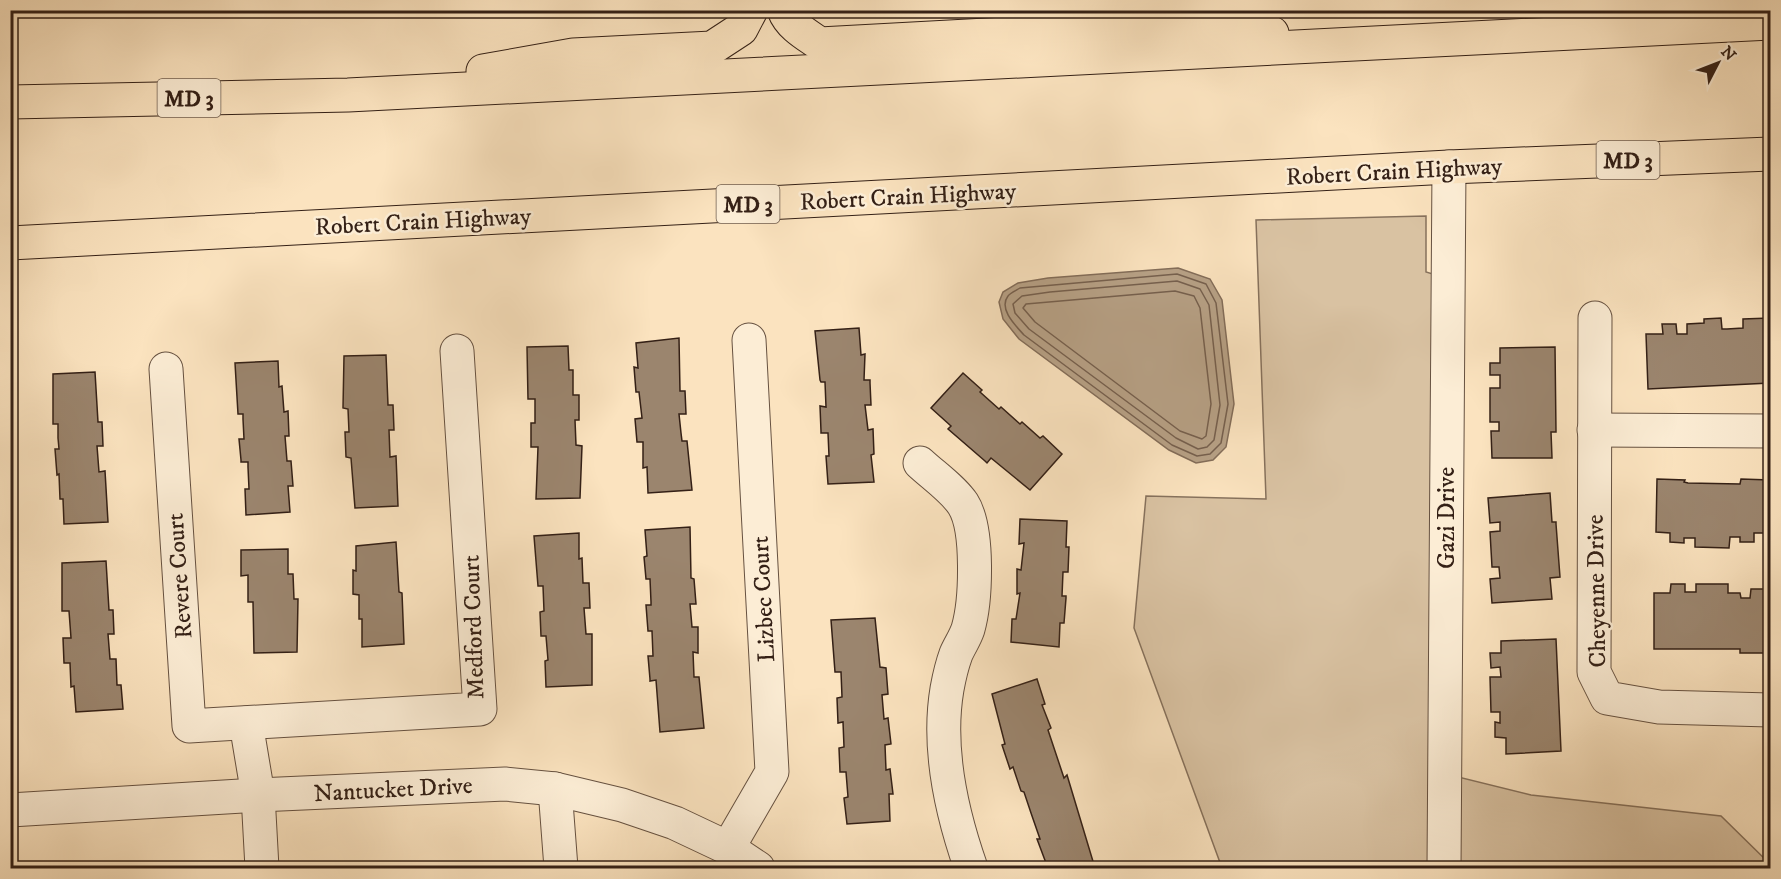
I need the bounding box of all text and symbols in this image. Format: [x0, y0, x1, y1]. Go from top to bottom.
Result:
north arrow [1688, 33, 1748, 93]
text: N [1717, 42, 1740, 65]
road number: MD 3 [158, 79, 220, 117]
road number: MD 3 [1596, 141, 1660, 179]
street label: Robert Crain Highway [1285, 151, 1504, 193]
street label: Robert Crain Highway [799, 176, 1018, 218]
road number: MD 3 [716, 185, 780, 223]
street label: Robert Crain Highway [314, 201, 533, 243]
street label: Gazi Drive [1432, 467, 1462, 569]
street label: Revere Court [161, 512, 199, 640]
street label: Cheyenne Drive [1581, 514, 1613, 668]
street label: Lizbec Court [746, 535, 782, 663]
street label: Medford Court [456, 554, 492, 700]
street label: Nantucket Drive [313, 771, 473, 809]

